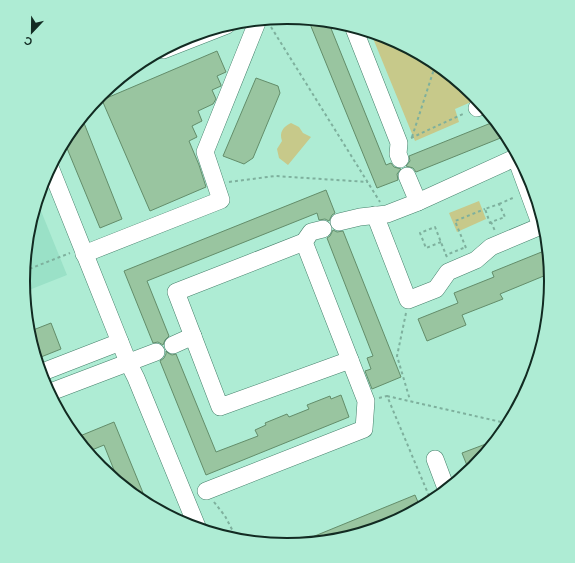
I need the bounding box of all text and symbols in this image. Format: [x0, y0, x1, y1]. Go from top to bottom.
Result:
north arrow [12, 12, 52, 52]
text: С [22, 33, 34, 48]

